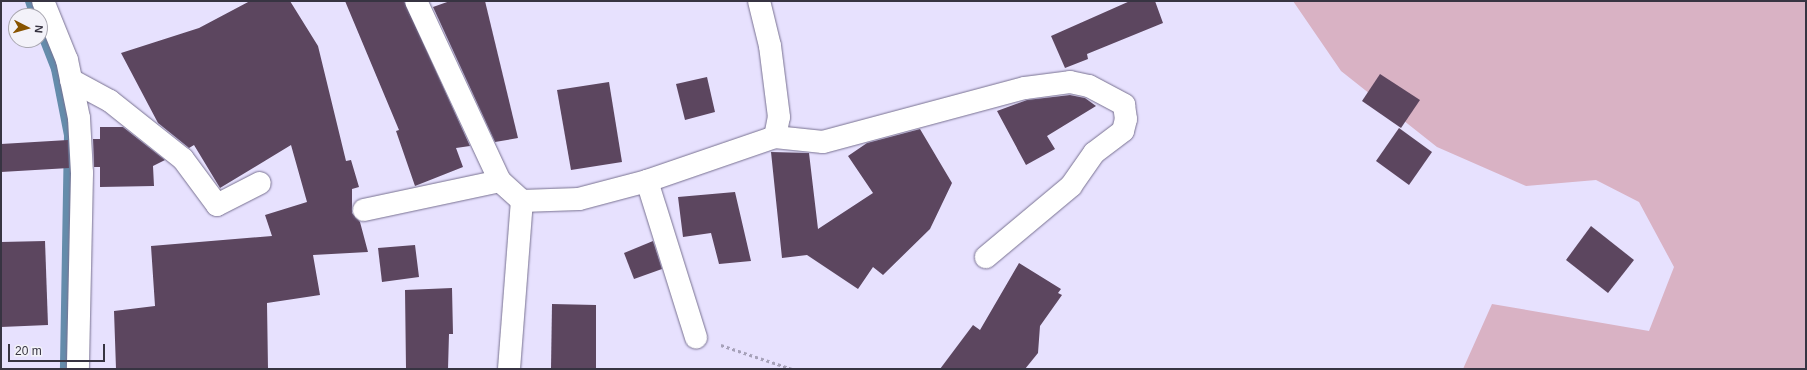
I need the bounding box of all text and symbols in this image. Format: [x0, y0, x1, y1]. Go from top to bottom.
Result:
north arrow [8, 8, 48, 48]
text: N [33, 25, 45, 34]
scale bar [10, 336, 107, 362]
text: 20 m [15, 344, 42, 358]

